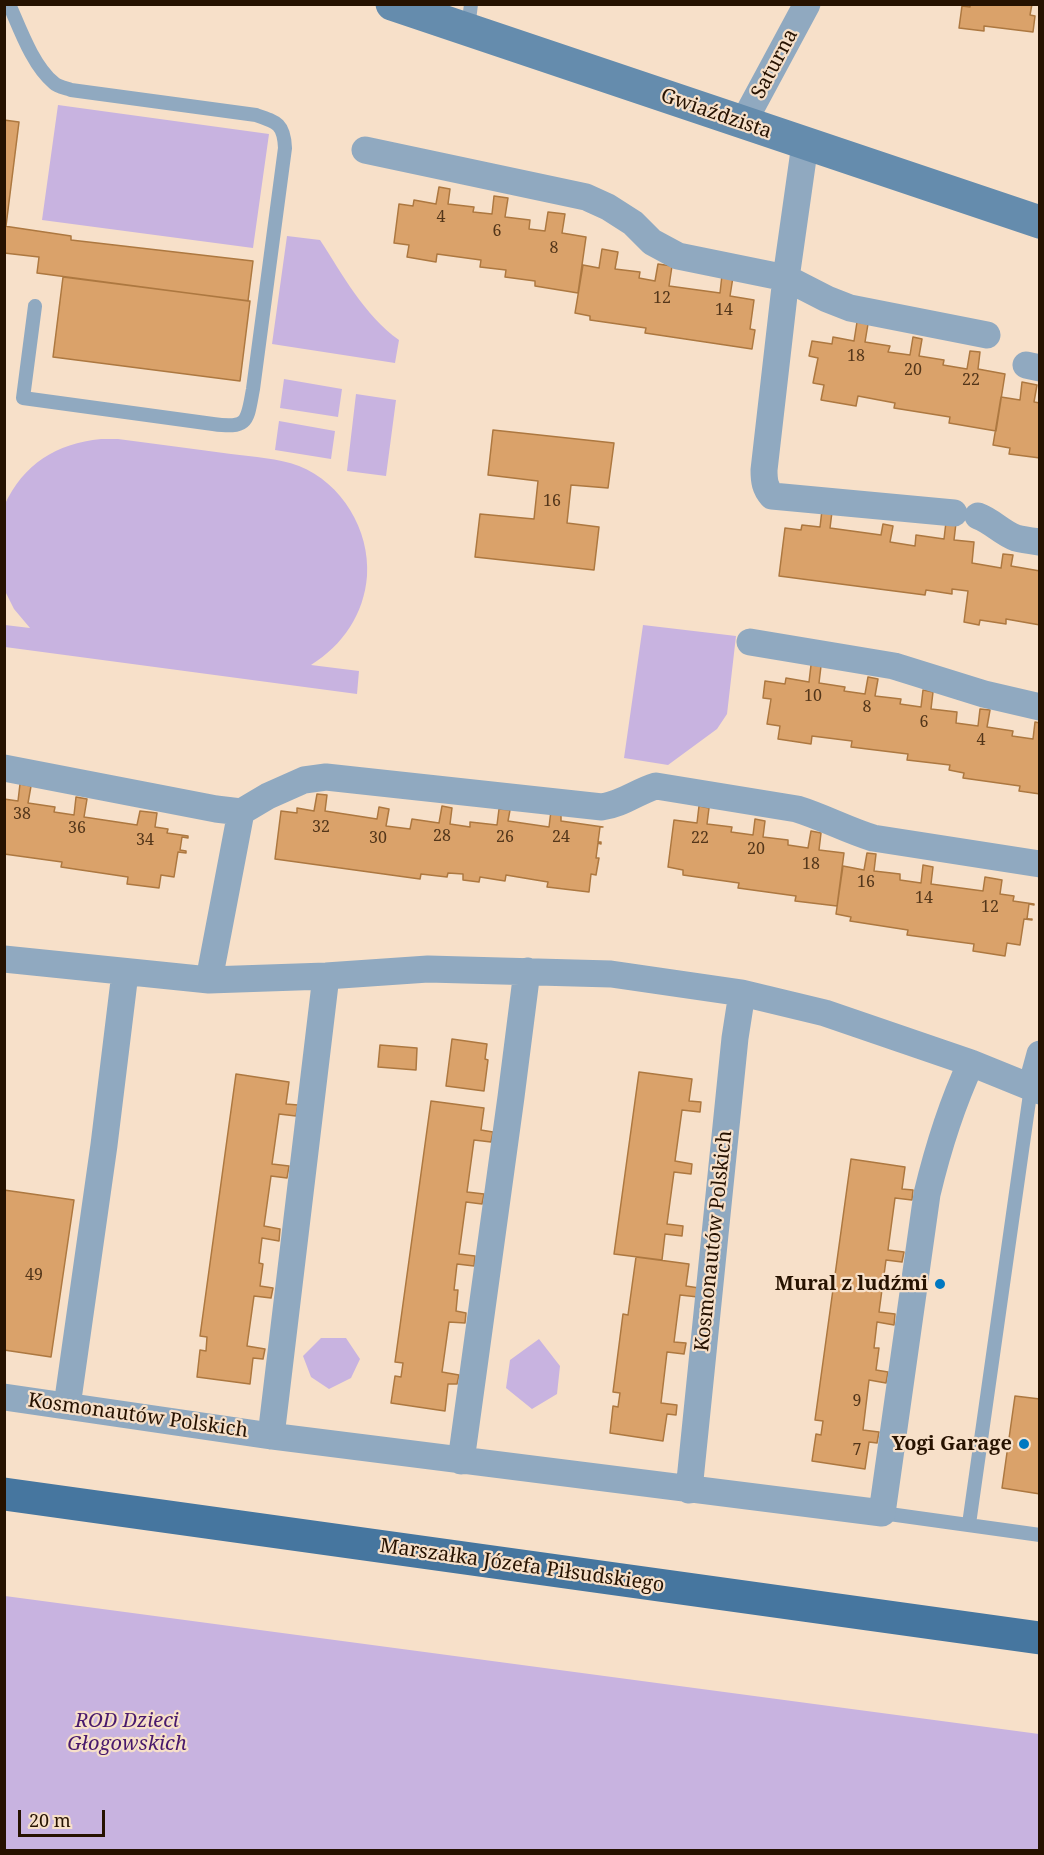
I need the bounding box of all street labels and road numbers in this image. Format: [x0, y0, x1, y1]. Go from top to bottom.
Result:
street label: Saturna [747, 25, 803, 103]
street label: Gwiaździsta [657, 84, 775, 144]
street label: Kosmonautów Polskich [690, 1129, 738, 1353]
street label: Kosmonautów Polskich [26, 1389, 250, 1443]
street label: Marszałka Józefa Piłsudskiego [378, 1534, 666, 1598]

